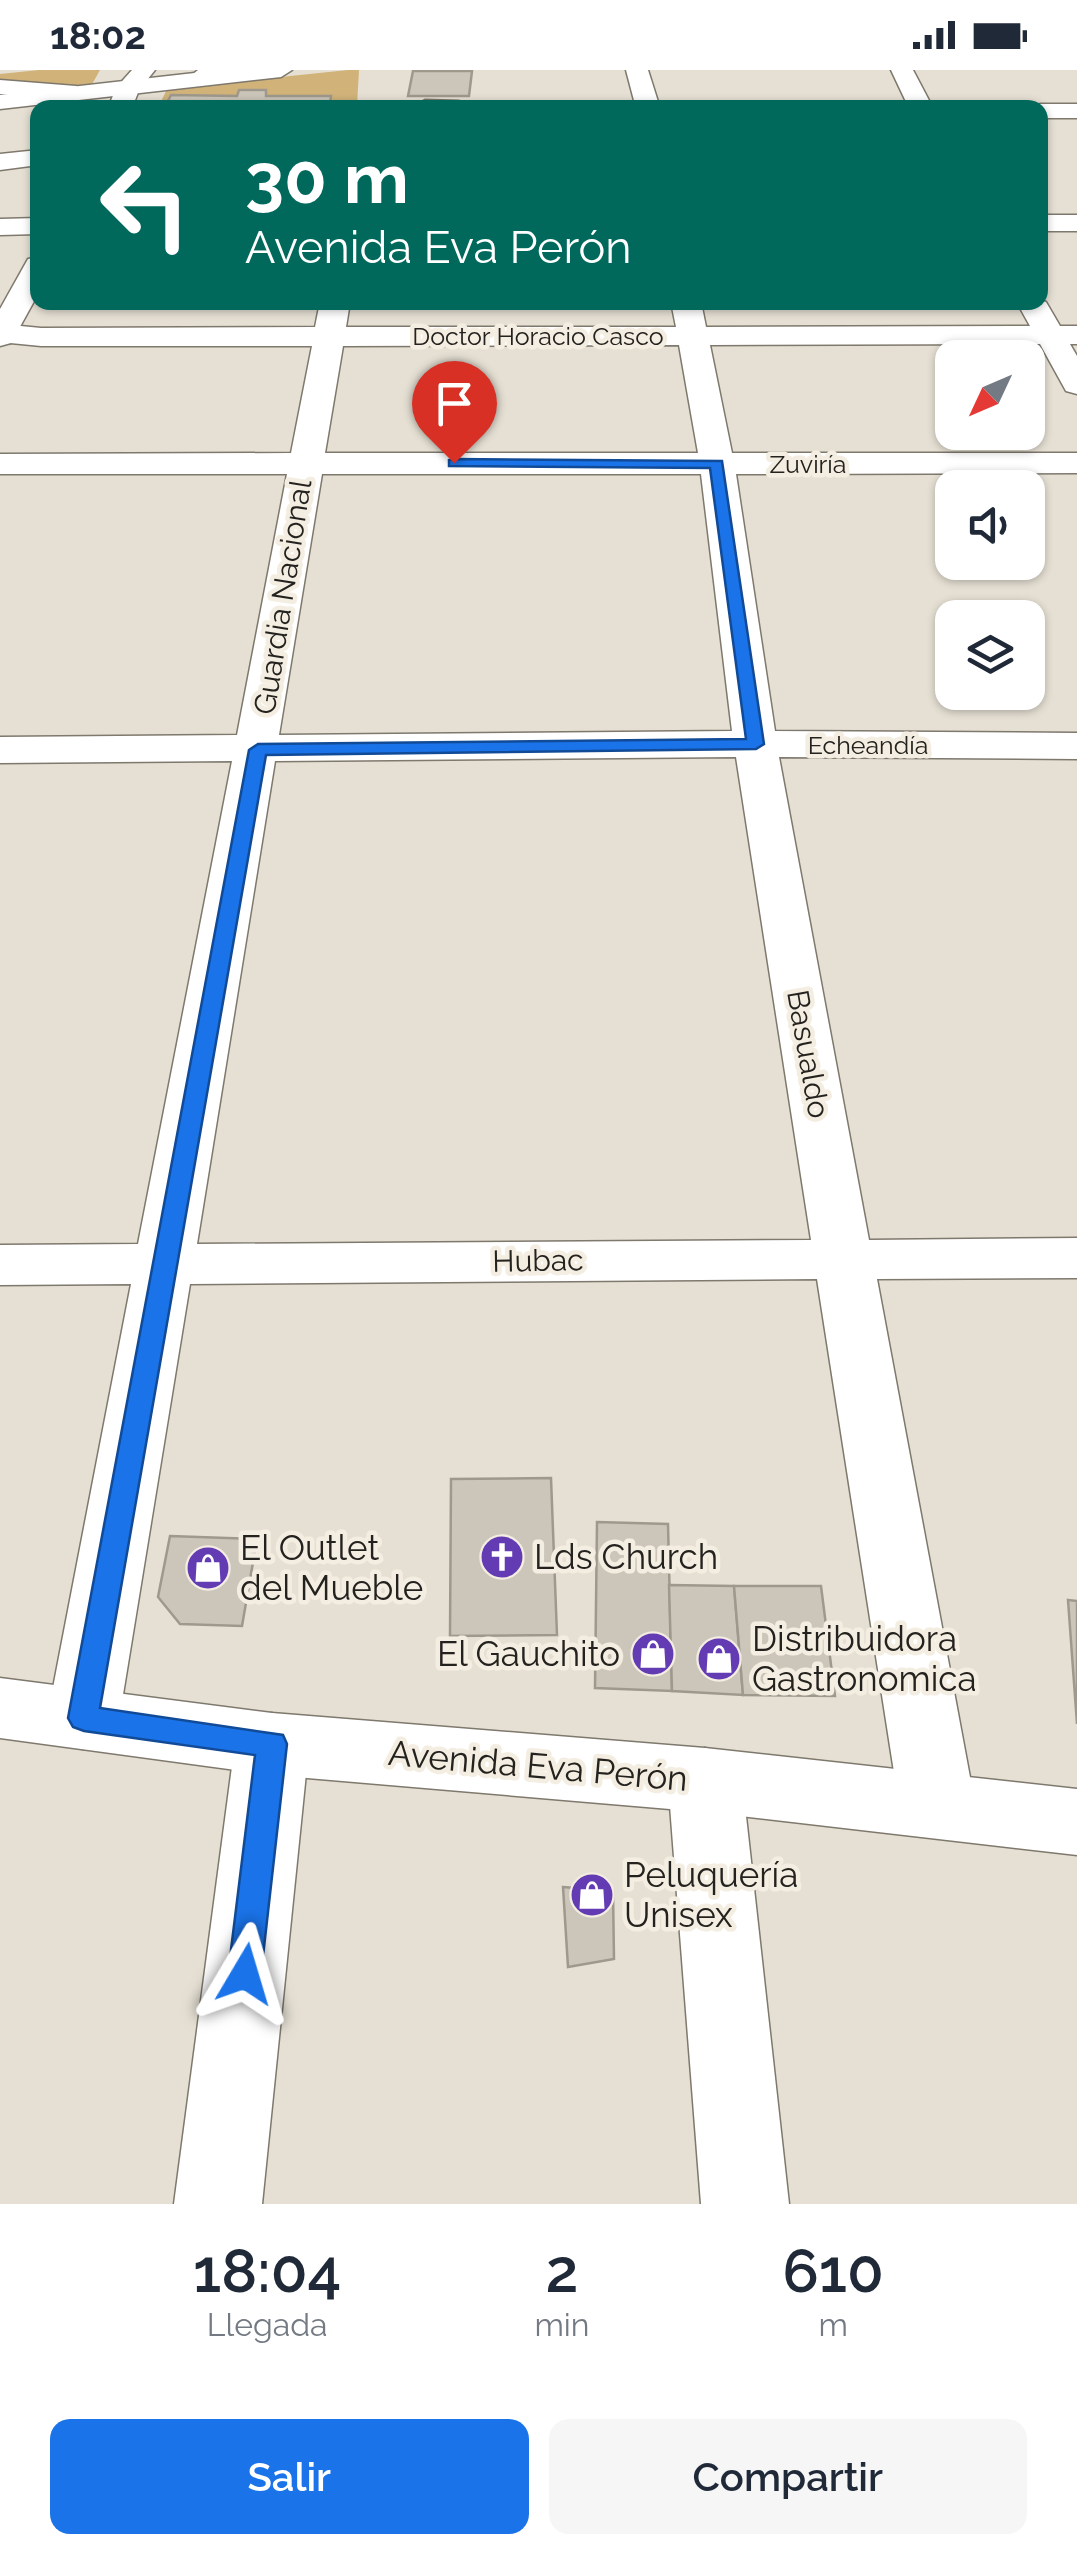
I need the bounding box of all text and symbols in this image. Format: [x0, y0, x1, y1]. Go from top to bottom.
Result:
text: 18:02 [50, 13, 146, 58]
text: 30 m [245, 137, 409, 219]
icon: left [80, 140, 210, 270]
text: Avenida Eva Perón [245, 221, 632, 274]
street label: Doctor Horacio Casco [412, 321, 664, 351]
north arrow [935, 340, 1045, 450]
map controls [935, 340, 1045, 710]
pin [412, 361, 497, 464]
icon: arrive [427, 376, 482, 431]
street label: Zuviría [770, 449, 846, 479]
button: sound [935, 470, 1045, 580]
street label: Guardia Nacional [247, 476, 318, 717]
button: layers [935, 600, 1045, 710]
street label: Echeandía [808, 730, 928, 760]
street label: Basualdo [780, 987, 837, 1121]
street label: Hubac [492, 1242, 584, 1279]
place label: El Outlet del Mueble [240, 1527, 423, 1608]
church icon: Lds Church [479, 1534, 525, 1580]
place label: Lds Church [534, 1536, 718, 1577]
shop icon: El Outlet del Mueble [185, 1545, 231, 1591]
place label: Distribuidora Gastronomica [752, 1618, 977, 1699]
shop icon: El Gauchito [630, 1631, 676, 1677]
place label: El Gauchito [437, 1633, 620, 1674]
shop icon: Distribuidora Gastronomica [696, 1636, 742, 1682]
street label: Avenida Eva Perón [387, 1732, 690, 1799]
place label: Peluquería Unisex [624, 1854, 798, 1935]
shop icon: Peluquería Unisex [569, 1872, 615, 1918]
position arrow [193, 1922, 297, 2026]
text: 18:04 [193, 2236, 341, 2306]
text: 2 [545, 2236, 578, 2306]
text: 610 [782, 2236, 884, 2306]
text: Llegada [207, 2306, 328, 2343]
text: min [534, 2306, 589, 2343]
text: m [818, 2306, 848, 2343]
button: Salir [50, 2419, 529, 2534]
button: Compartir [549, 2419, 1027, 2534]

